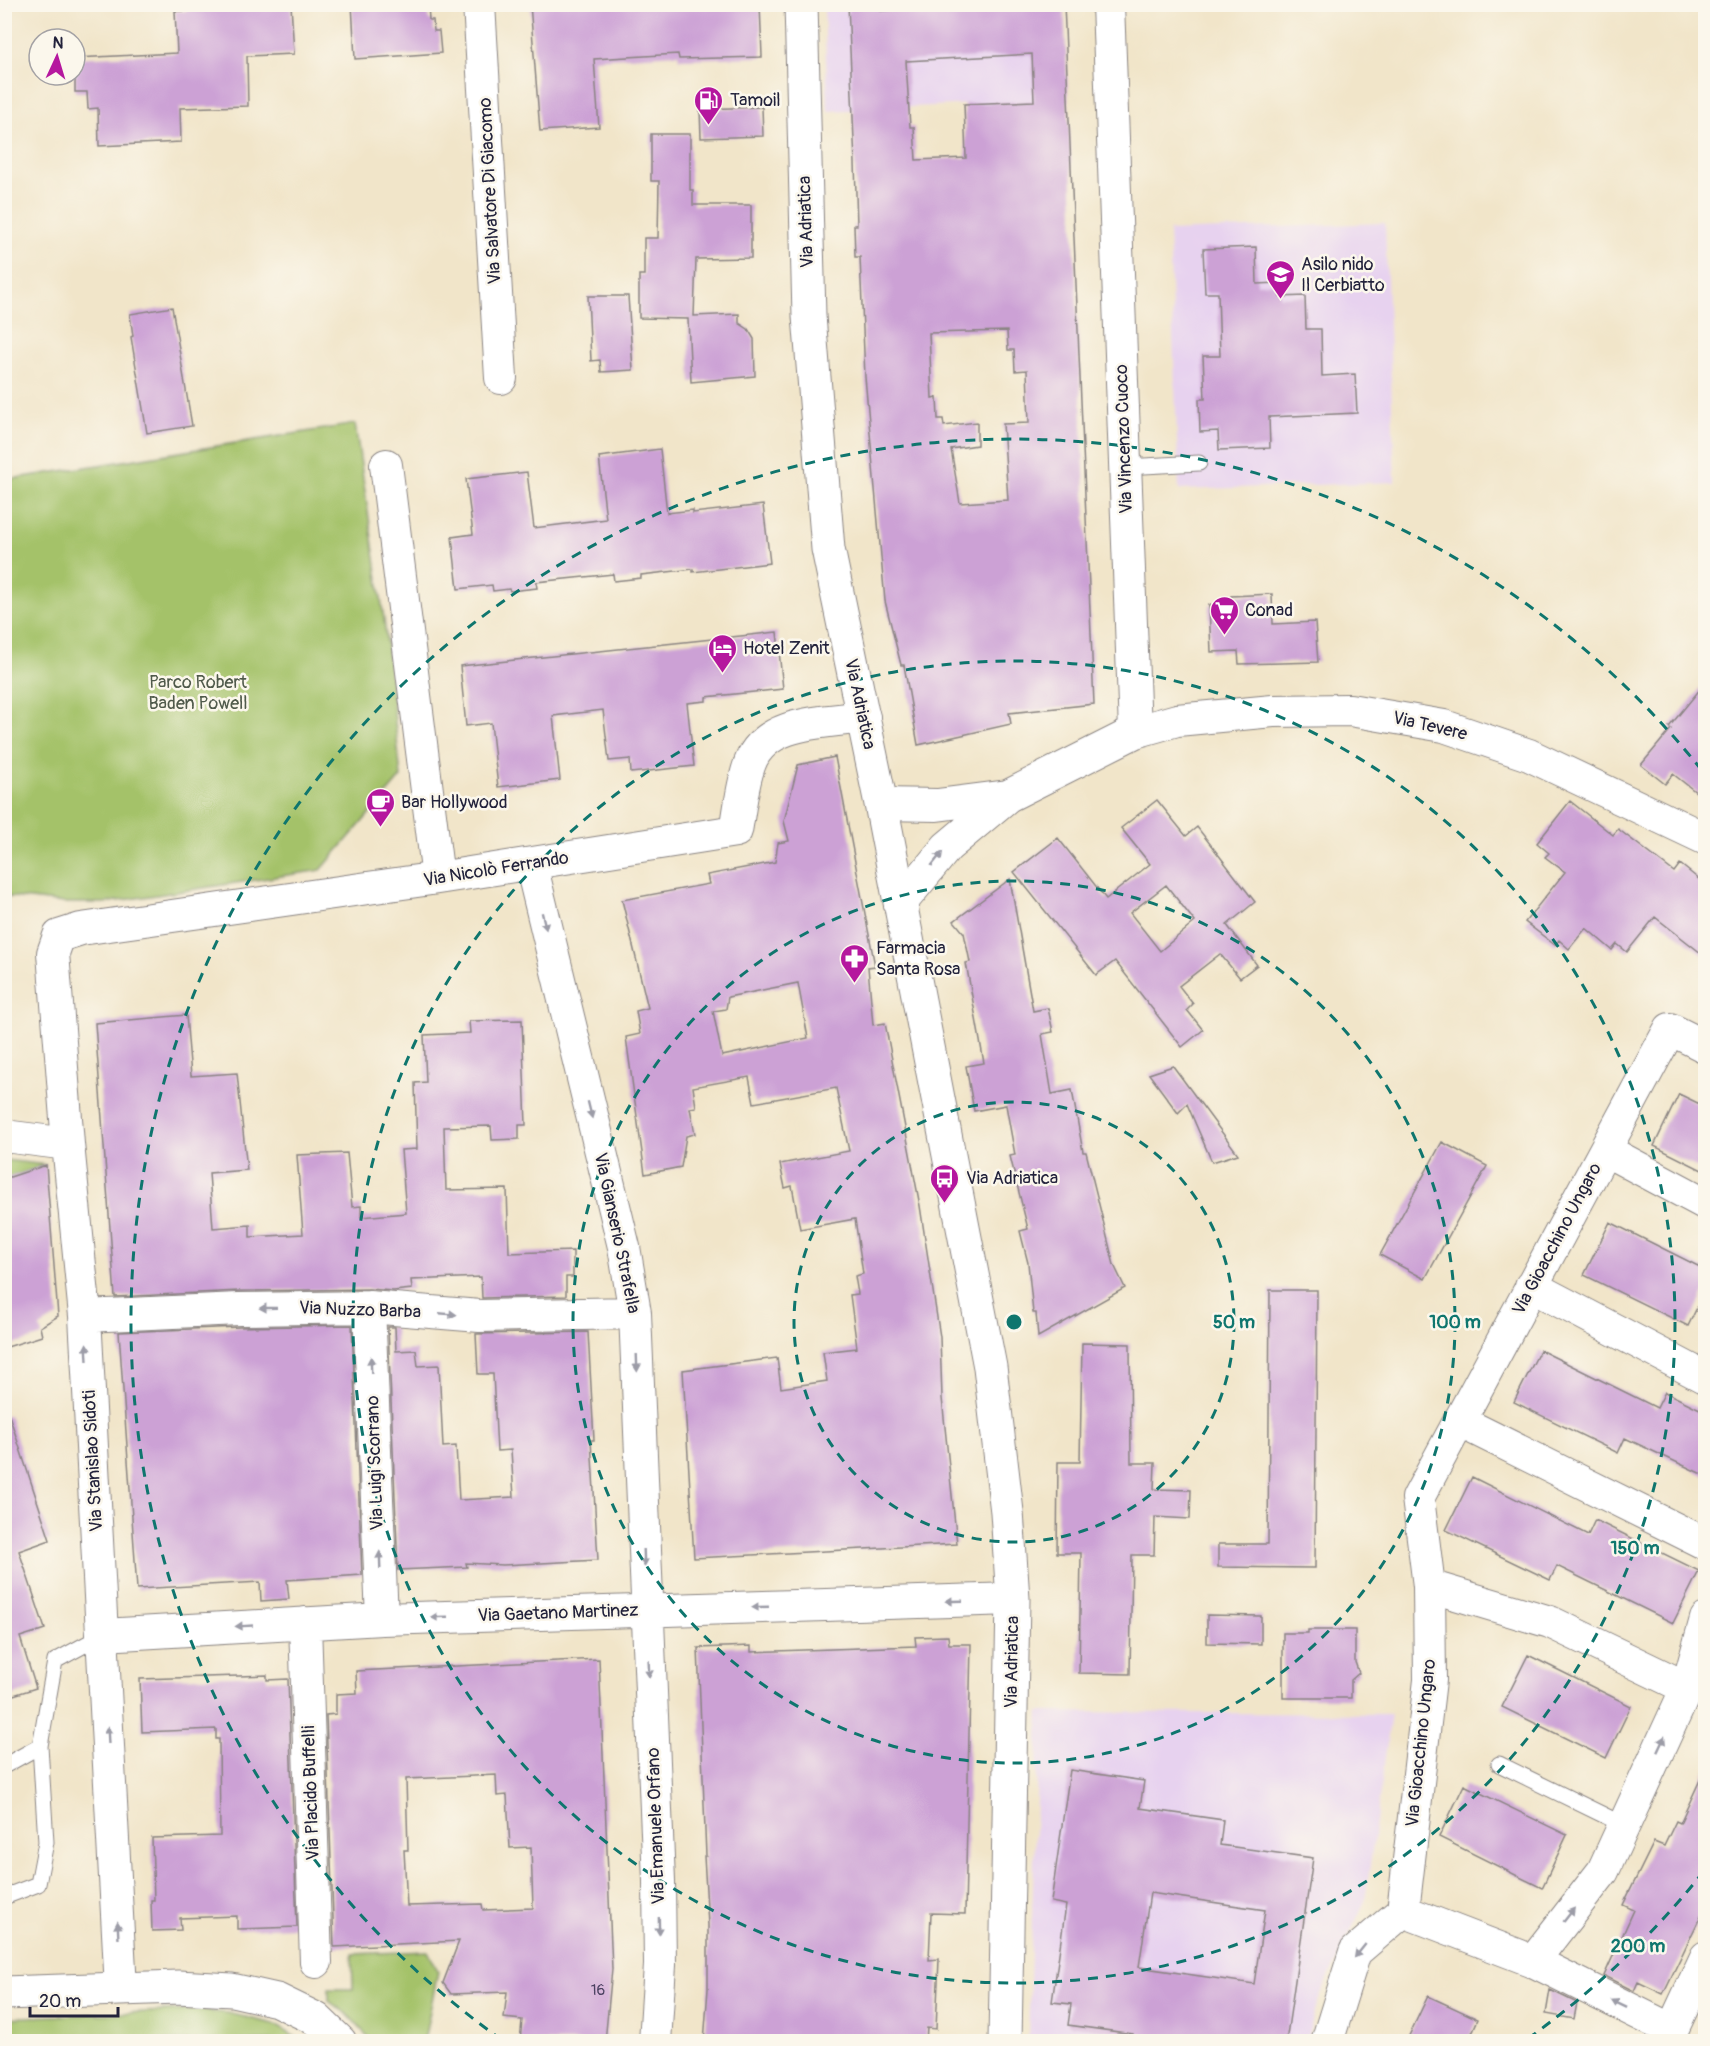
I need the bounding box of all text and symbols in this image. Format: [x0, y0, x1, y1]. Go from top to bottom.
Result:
north arrow [27, 27, 87, 87]
text: N [52, 33, 64, 53]
fuel station icon: Tamoil [693, 84, 725, 126]
place label: Tamoil [730, 89, 780, 112]
street label: Via Salvatore Di Giacomo [474, 97, 506, 285]
street label: Via Adriatica [793, 176, 819, 268]
place label: Asilo nido Il Cerbiatto [1301, 253, 1385, 297]
school or university icon: Asilo nido Il Cerbiatto [1264, 258, 1296, 300]
street label: Via Vincenzo Cuoco [1110, 363, 1138, 514]
supermarket icon: Conad [1208, 594, 1240, 636]
place label: Conad [1245, 599, 1293, 622]
hotel icon: Hotel Zenit [706, 632, 738, 674]
place label: Hotel Zenit [743, 637, 831, 660]
street label: Via Adriatica [839, 657, 881, 751]
park label: Parco Robert Baden Powell [148, 671, 248, 715]
street label: Via Tevere [1390, 706, 1470, 746]
cafe icon: Bar Hollywood [364, 786, 396, 828]
place label: Bar Hollywood [401, 791, 508, 814]
street label: Via Nicolò Ferrando [422, 846, 571, 892]
one-way arrow [930, 852, 943, 867]
one-way arrow [540, 911, 550, 930]
place label: Farmacia Santa Rosa [876, 937, 960, 981]
pharmacy icon: Farmacia Santa Rosa [839, 942, 871, 984]
one-way arrow [586, 1101, 596, 1119]
street label: Via Gianserio Strafella [589, 1151, 645, 1315]
street label: Via Gioacchino Ungaro [1507, 1159, 1607, 1319]
bus stop icon: Via Adriatica [929, 1162, 961, 1204]
place label: Via Adriatica [966, 1167, 1058, 1190]
street label: Via Nuzzo Barba [299, 1296, 421, 1324]
one-way arrow [259, 1303, 278, 1313]
one-way arrow [439, 1309, 458, 1319]
text: 50 m [1213, 1311, 1255, 1334]
text: 100 m [1429, 1311, 1481, 1334]
centre of rings [1004, 1312, 1024, 1332]
one-way arrow [82, 1342, 91, 1361]
one-way arrow [632, 1354, 641, 1373]
one-way arrow [367, 1356, 376, 1375]
street label: Via Stanislao Sidoti [78, 1390, 108, 1532]
street label: Via Luigi Scorrano [361, 1395, 389, 1531]
text: 150 m [1611, 1537, 1660, 1560]
one-way arrow [640, 1549, 649, 1568]
one-way arrow [375, 1551, 384, 1570]
one-way arrow [945, 1596, 964, 1605]
street label: Via Gaetano Martinez [477, 1599, 639, 1627]
one-way arrow [750, 1602, 769, 1611]
one-way arrow [429, 1612, 448, 1621]
street label: Via Adriatica [1000, 1616, 1024, 1708]
one-way arrow [234, 1622, 253, 1631]
street label: Via Gioacchino Ungaro [1401, 1658, 1441, 1828]
one-way arrow [645, 1659, 654, 1678]
street label: Via Placido Buffelli [297, 1725, 325, 1861]
one-way arrow [103, 1726, 112, 1745]
one-way arrow [1657, 1736, 1666, 1753]
street label: Via Emanuele Orfano [642, 1747, 670, 1905]
one-way arrow [1563, 1907, 1575, 1923]
one-way arrow [654, 1917, 664, 1936]
one-way arrow [113, 1921, 122, 1940]
text: 200 m [1611, 1935, 1665, 1958]
one-way arrow [1353, 1943, 1366, 1958]
scale bar [30, 1980, 118, 2018]
house number: 16 [591, 1981, 605, 2000]
text: 20 m [39, 1990, 81, 2013]
one-way arrow [1611, 2000, 1628, 2009]

